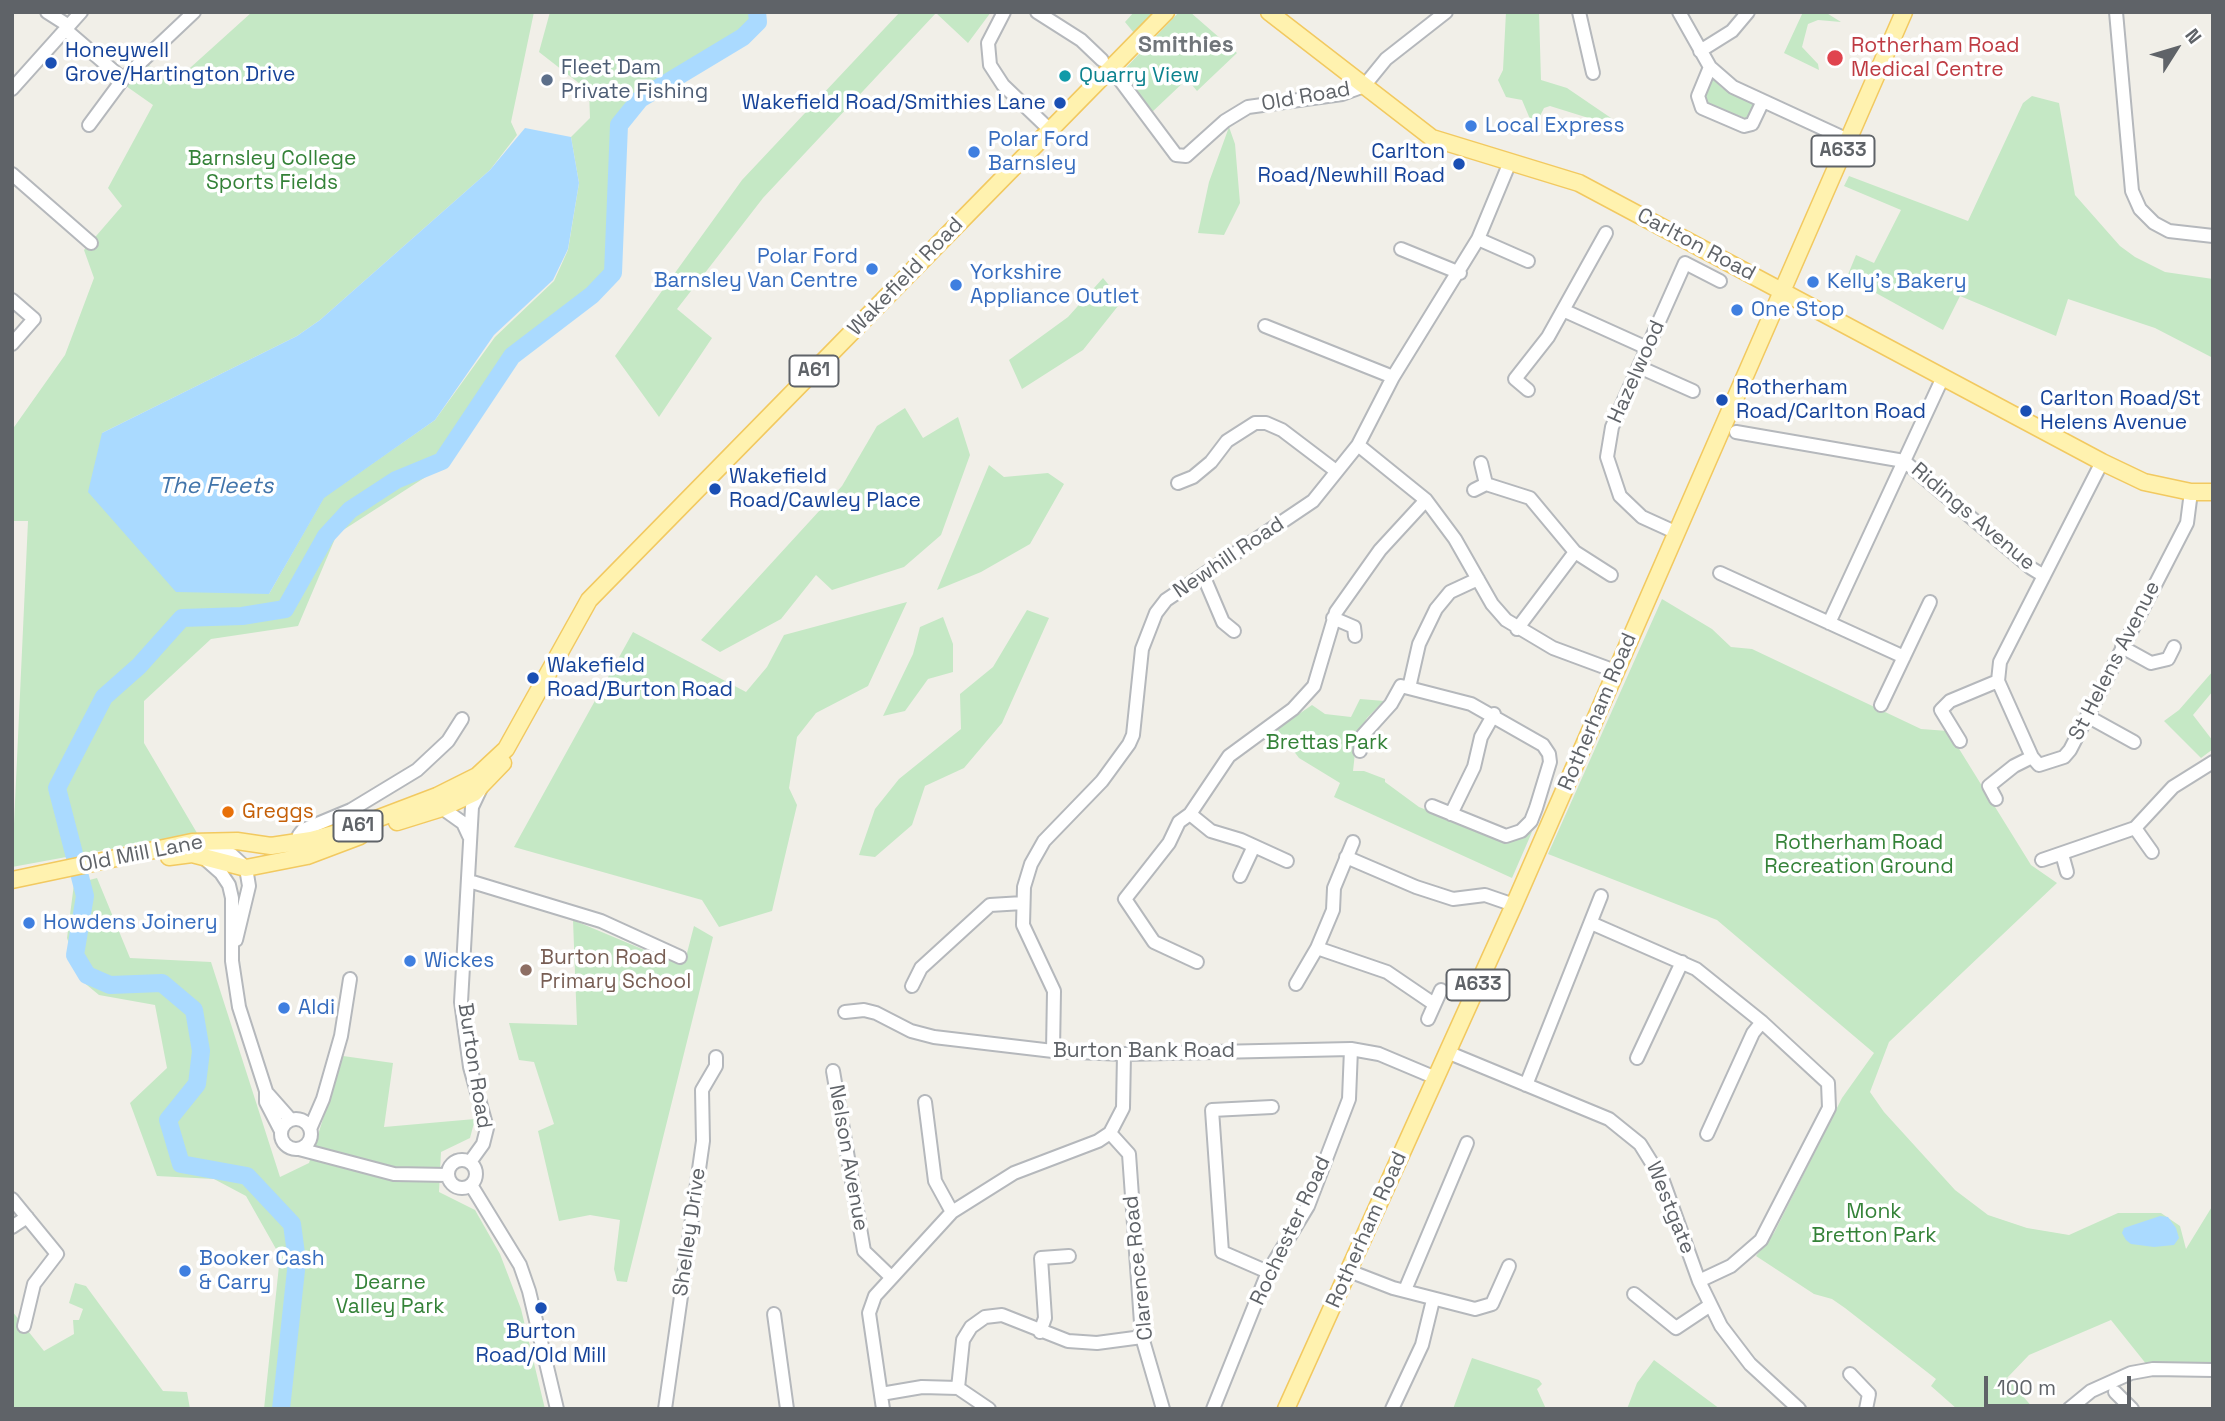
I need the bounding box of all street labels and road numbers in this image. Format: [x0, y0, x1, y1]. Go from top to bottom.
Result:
street label: Old Road [1260, 77, 1352, 117]
road number: A633 [1812, 136, 1874, 167]
street label: Carlton Road [1632, 203, 1760, 287]
street label: Wakefield Road [843, 213, 969, 341]
street label: Hazelwood [1603, 317, 1671, 427]
road number: A61 [790, 356, 838, 386]
street label: Ridings Avenue [1906, 458, 2040, 576]
street label: Newhill Road [1169, 512, 1289, 604]
street label: St Helens Avenue [2064, 577, 2166, 745]
street label: Rotherham Road [1553, 629, 1643, 795]
road number: A61 [334, 810, 382, 842]
street label: Old Mill Lane [77, 830, 205, 878]
road number: A633 [1446, 970, 1510, 1001]
street label: Burton Road [452, 1001, 496, 1131]
street label: Burton Bank Road [1053, 1038, 1235, 1064]
street label: Nelson Avenue [823, 1083, 873, 1233]
street label: Rotherham Road [1321, 1148, 1413, 1312]
street label: Rochester Road [1245, 1152, 1337, 1310]
street label: Westgate [1640, 1158, 1700, 1258]
street label: Shelley Drive [669, 1166, 711, 1298]
street label: Clarence Road [1119, 1194, 1159, 1342]

